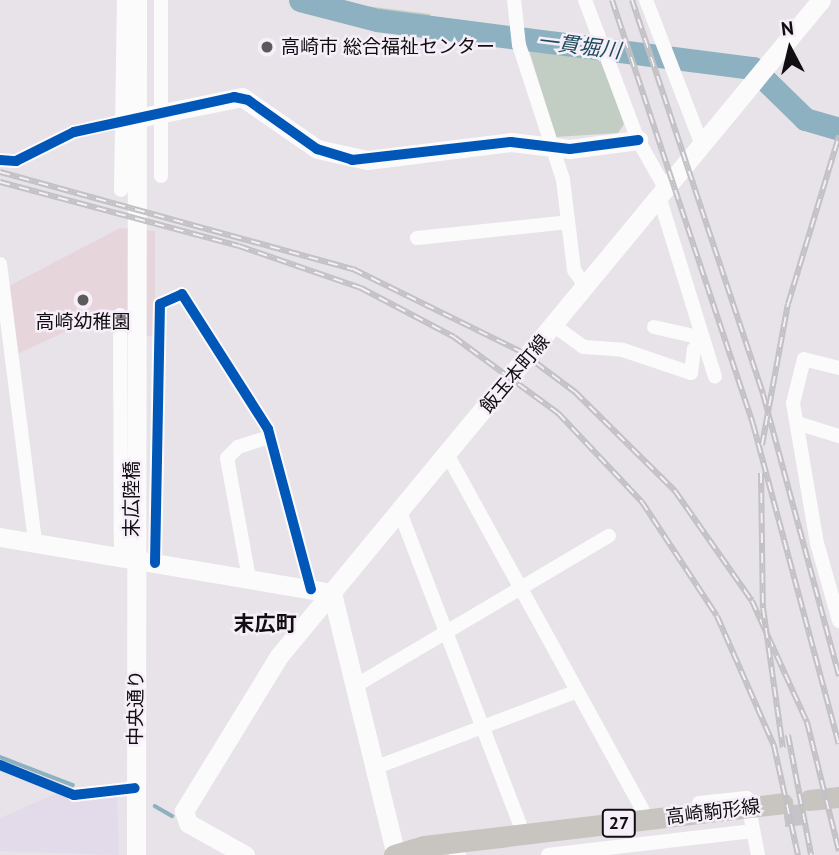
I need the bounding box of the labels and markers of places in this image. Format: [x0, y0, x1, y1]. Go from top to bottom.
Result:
place label: 高崎市 総合福祉センター [281, 36, 495, 58]
marker: 高崎市 総合福祉センター [259, 39, 275, 55]
marker: 高崎幼稚園 [75, 292, 91, 308]
place label: 高崎幼稚園 [36, 311, 130, 333]

